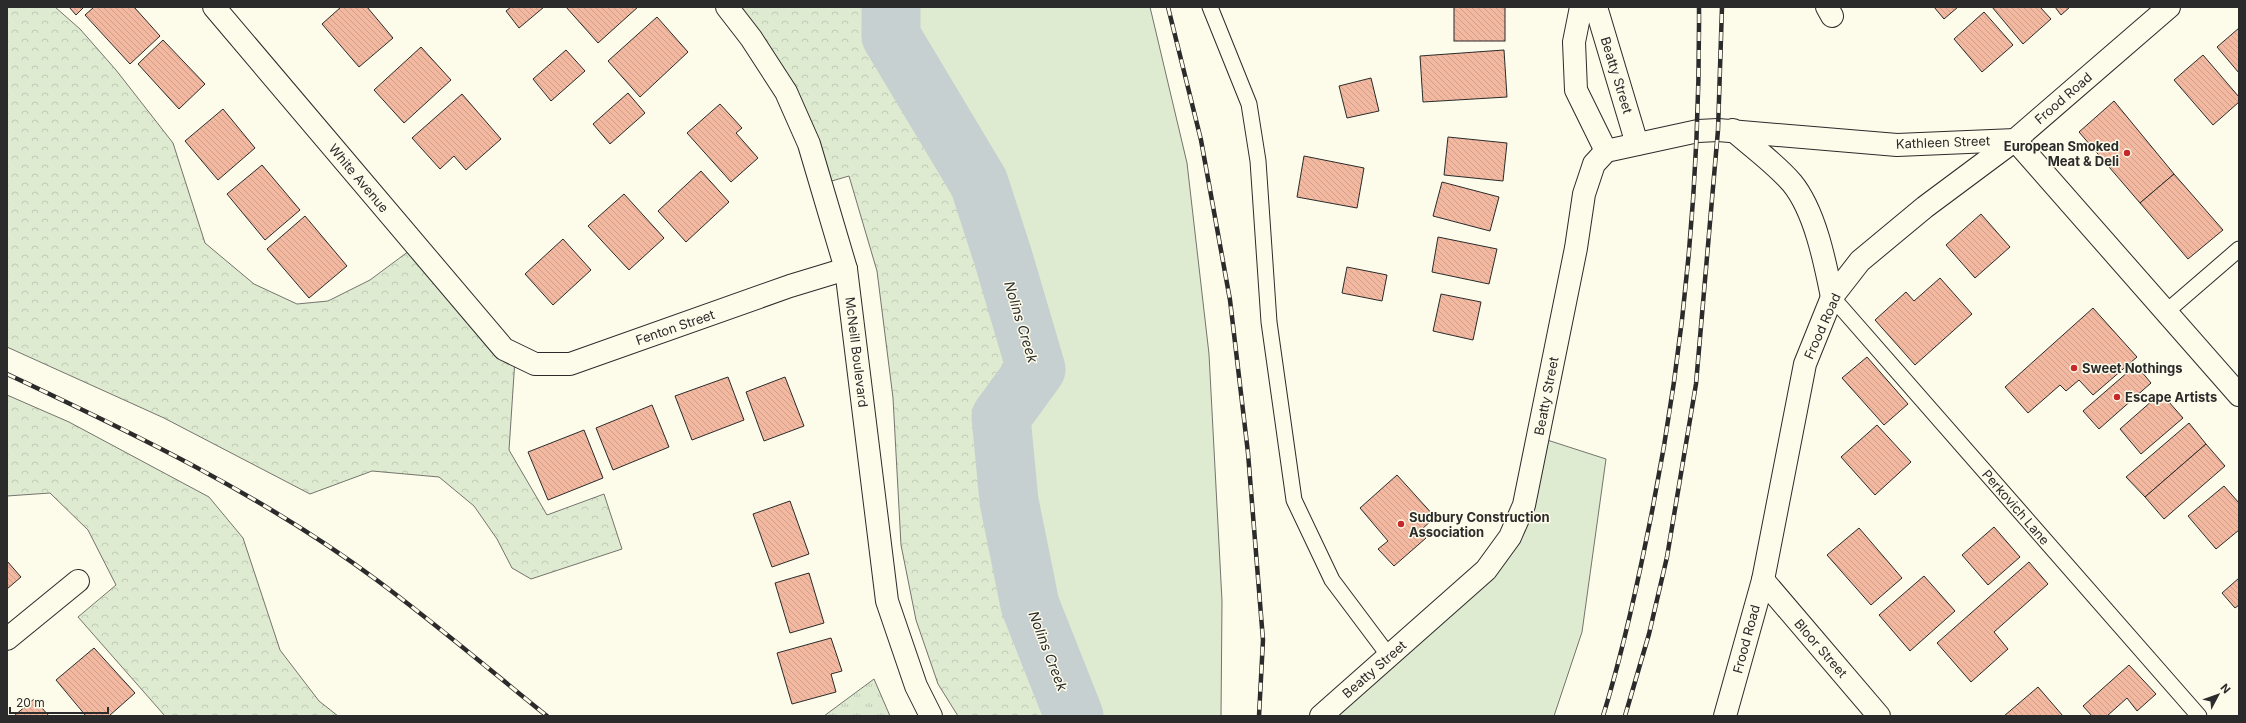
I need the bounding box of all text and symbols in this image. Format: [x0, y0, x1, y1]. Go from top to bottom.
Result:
street label: Beatty Street [1598, 35, 1636, 115]
street label: Frood Road [2031, 69, 2095, 127]
street label: Kathleen Street [1896, 132, 1990, 152]
place label: European Smoked Meat & Deli [2004, 138, 2119, 169]
street label: White Avenue [326, 140, 392, 216]
marker: European Smoked Meat & Deli [2122, 148, 2132, 158]
water label: Nolins Creek [1001, 279, 1042, 365]
street label: Frood Road [1800, 291, 1844, 361]
street label: McNeill Boulevard [842, 296, 872, 408]
street label: Fenton Street [633, 306, 717, 348]
street label: Beatty Street [1531, 355, 1561, 437]
place label: Sweet Nothings [2082, 360, 2183, 376]
marker: Sweet Nothings [2069, 363, 2079, 373]
place label: Escape Artists [2125, 389, 2217, 405]
marker: Escape Artists [2112, 392, 2122, 402]
street label: Perkovich Lane [1979, 466, 2053, 548]
place label: Sudbury Construction Association [1409, 509, 1550, 540]
marker: Sudbury Construction Association [1396, 519, 1406, 529]
street label: Frood Road [1729, 603, 1763, 675]
water label: Nolins Creek [1025, 608, 1072, 694]
street label: Bloor Street [1791, 615, 1851, 681]
street label: Beatty Street [1339, 637, 1409, 701]
north arrow [2198, 675, 2238, 715]
text: N [2218, 681, 2234, 696]
scale bar [10, 689, 108, 715]
text: 20 m [16, 695, 45, 710]

